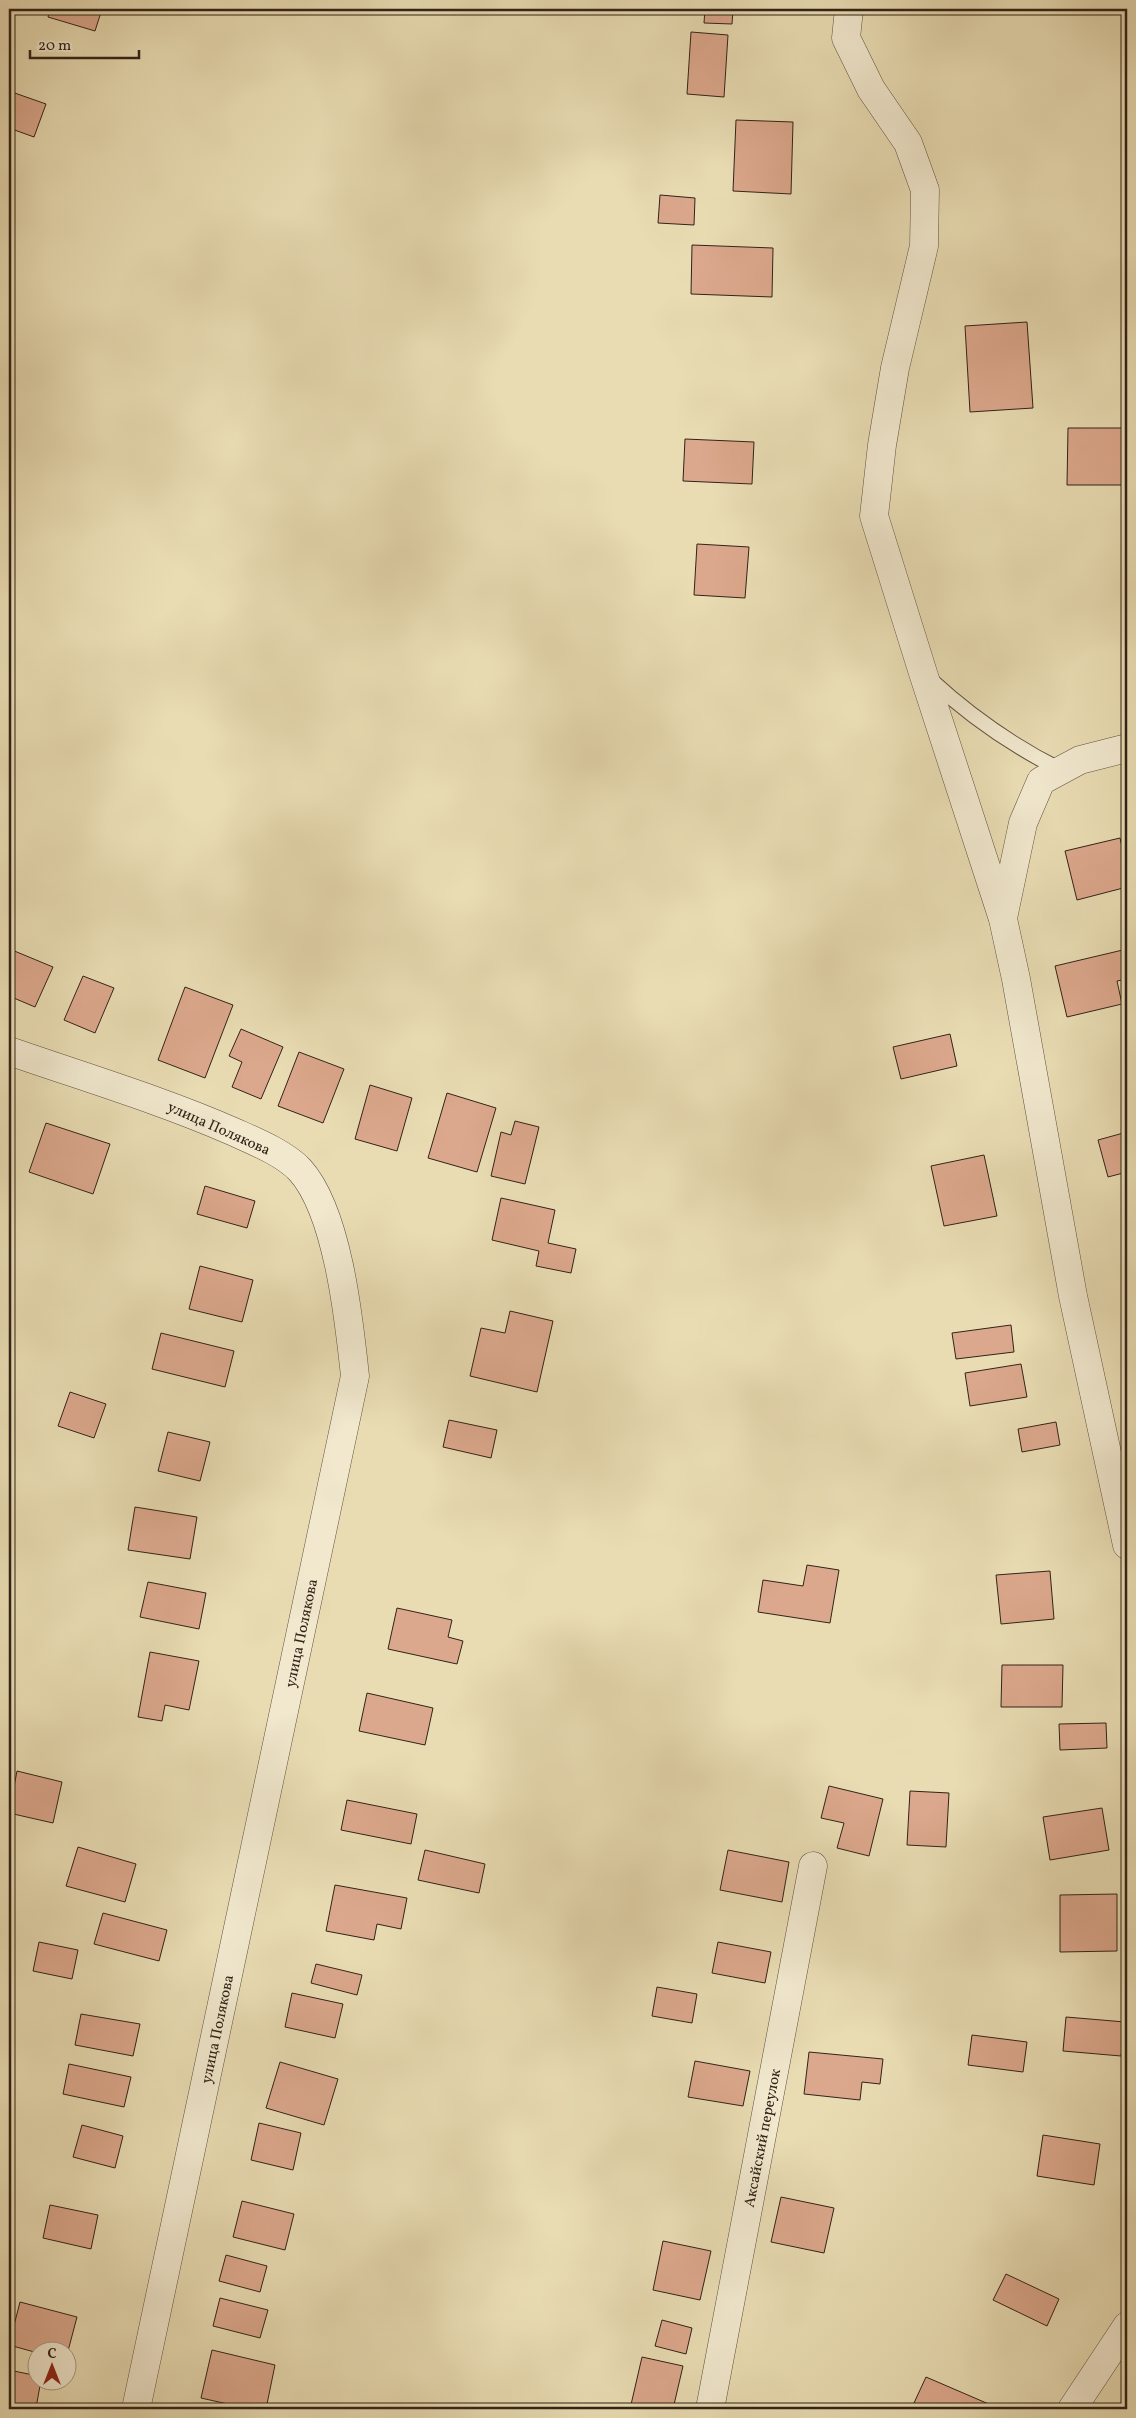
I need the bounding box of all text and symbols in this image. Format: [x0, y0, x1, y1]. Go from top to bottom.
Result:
scale bar [30, 28, 139, 60]
text: 20 m [38, 36, 71, 57]
street label: улица Полякова [164, 1097, 273, 1161]
street label: улица Полякова [281, 1577, 324, 1690]
street label: улица Полякова [197, 1973, 240, 2086]
street label: Аксайский переулок [740, 2067, 787, 2209]
north arrow [28, 2340, 78, 2390]
text: С [47, 2345, 57, 2364]

